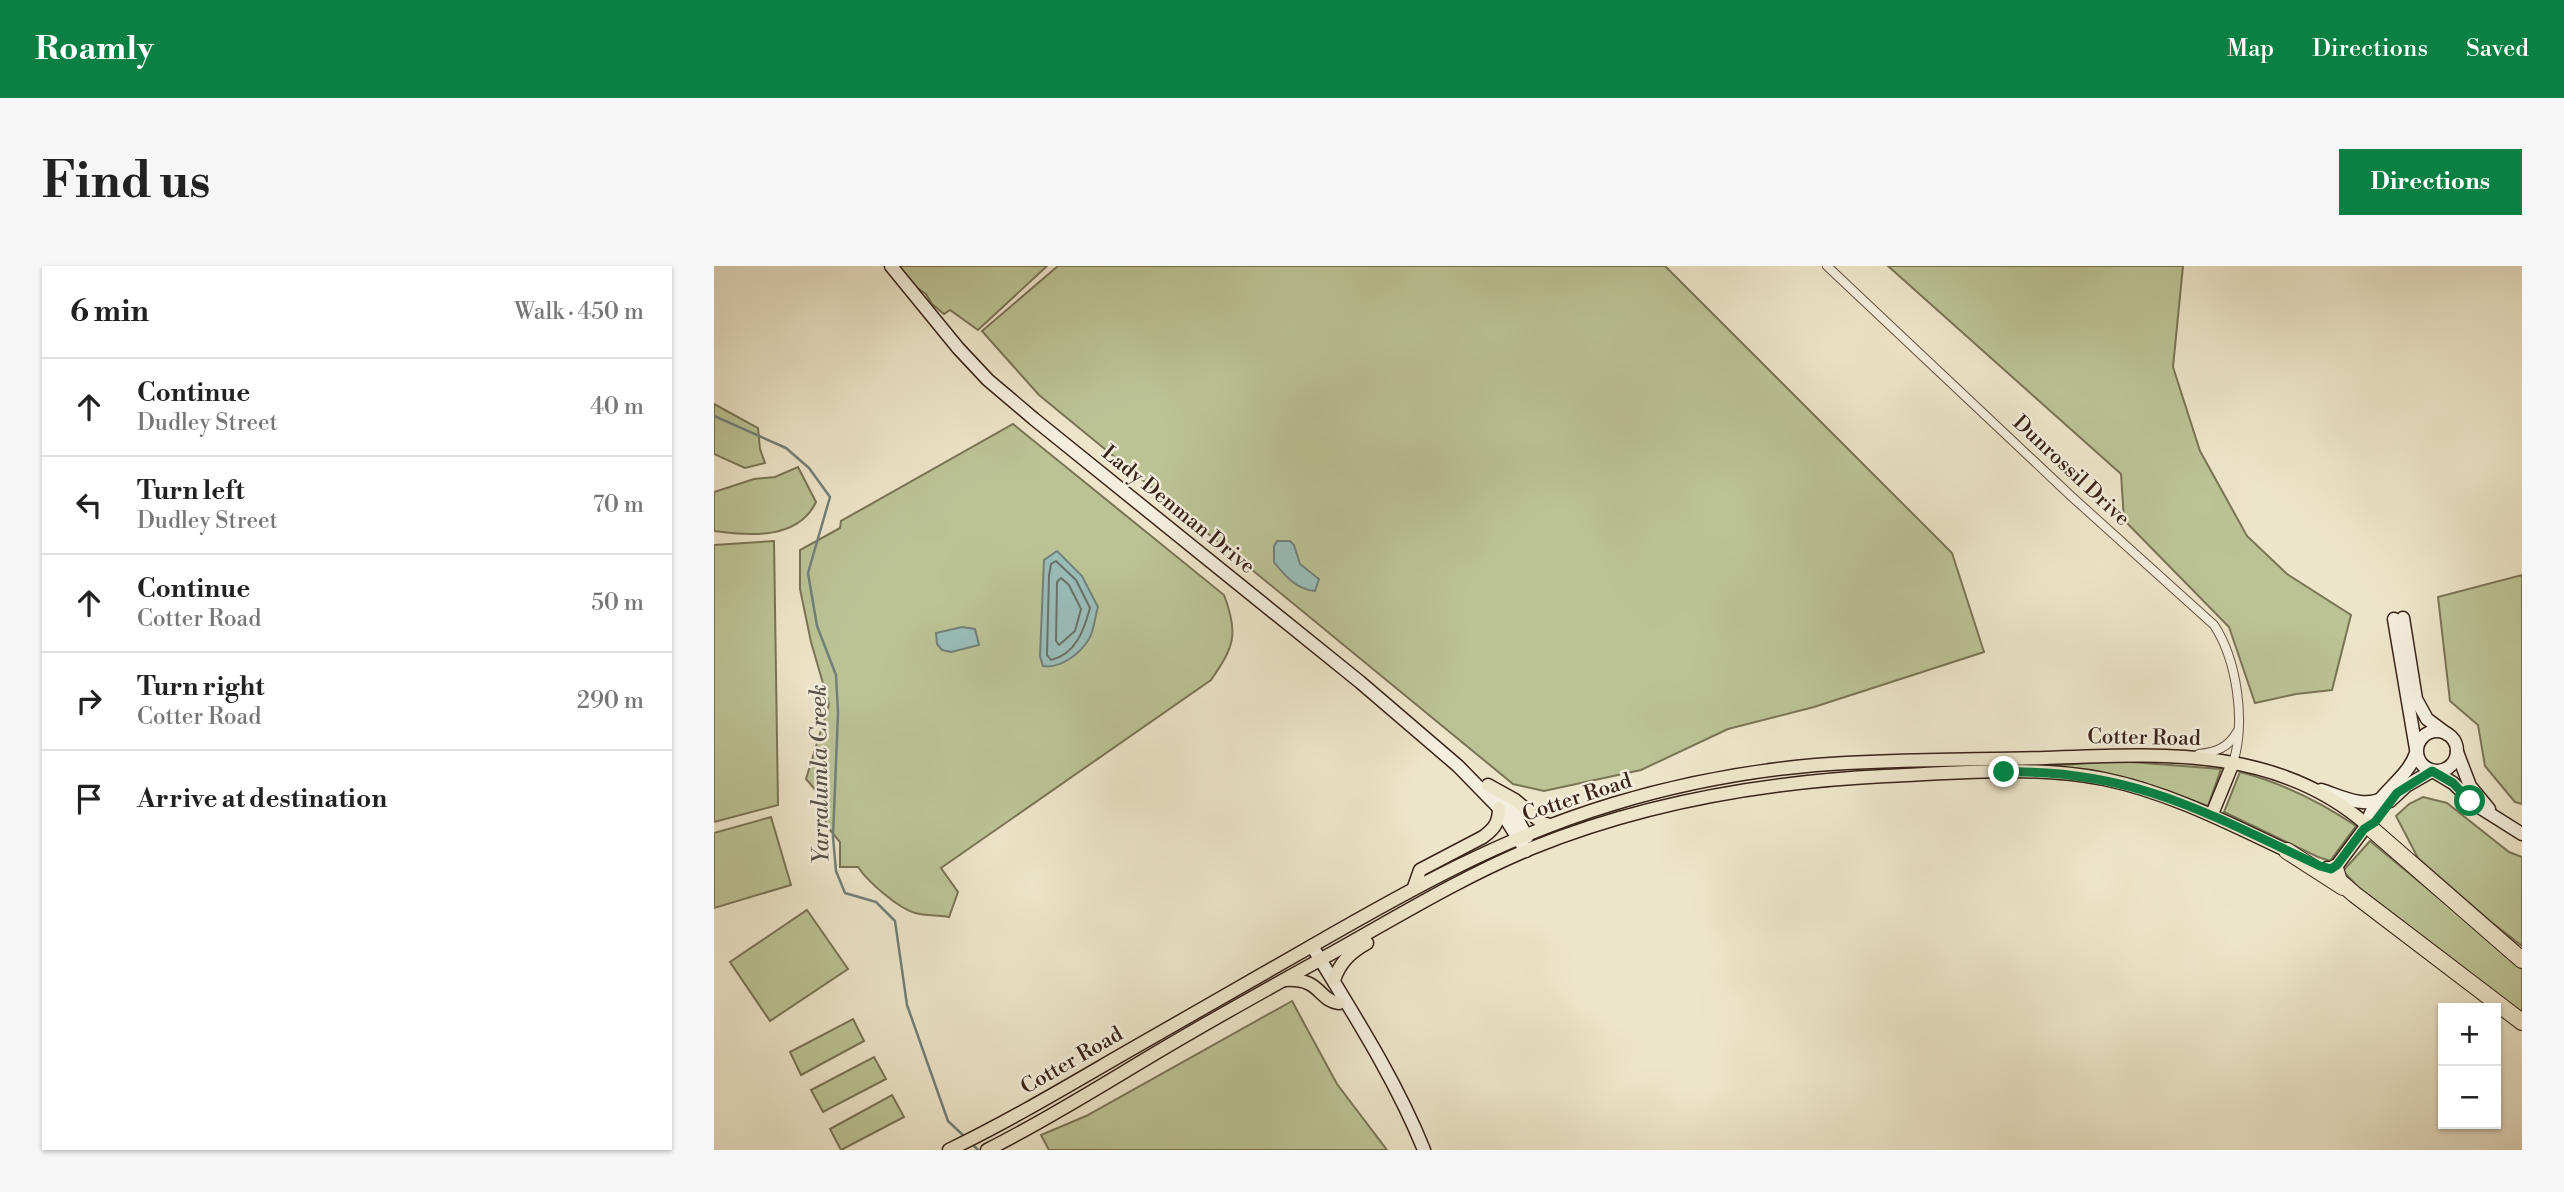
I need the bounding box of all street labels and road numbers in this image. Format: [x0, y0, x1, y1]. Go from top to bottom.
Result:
street label: Dunrossil Drive [2007, 410, 2135, 532]
street label: Lady Denman Drive [1096, 440, 1260, 580]
street label: Cotter Road [2087, 724, 2201, 752]
street label: Cotter Road [1519, 768, 1635, 828]
street label: Cotter Road [1016, 1021, 1128, 1101]

